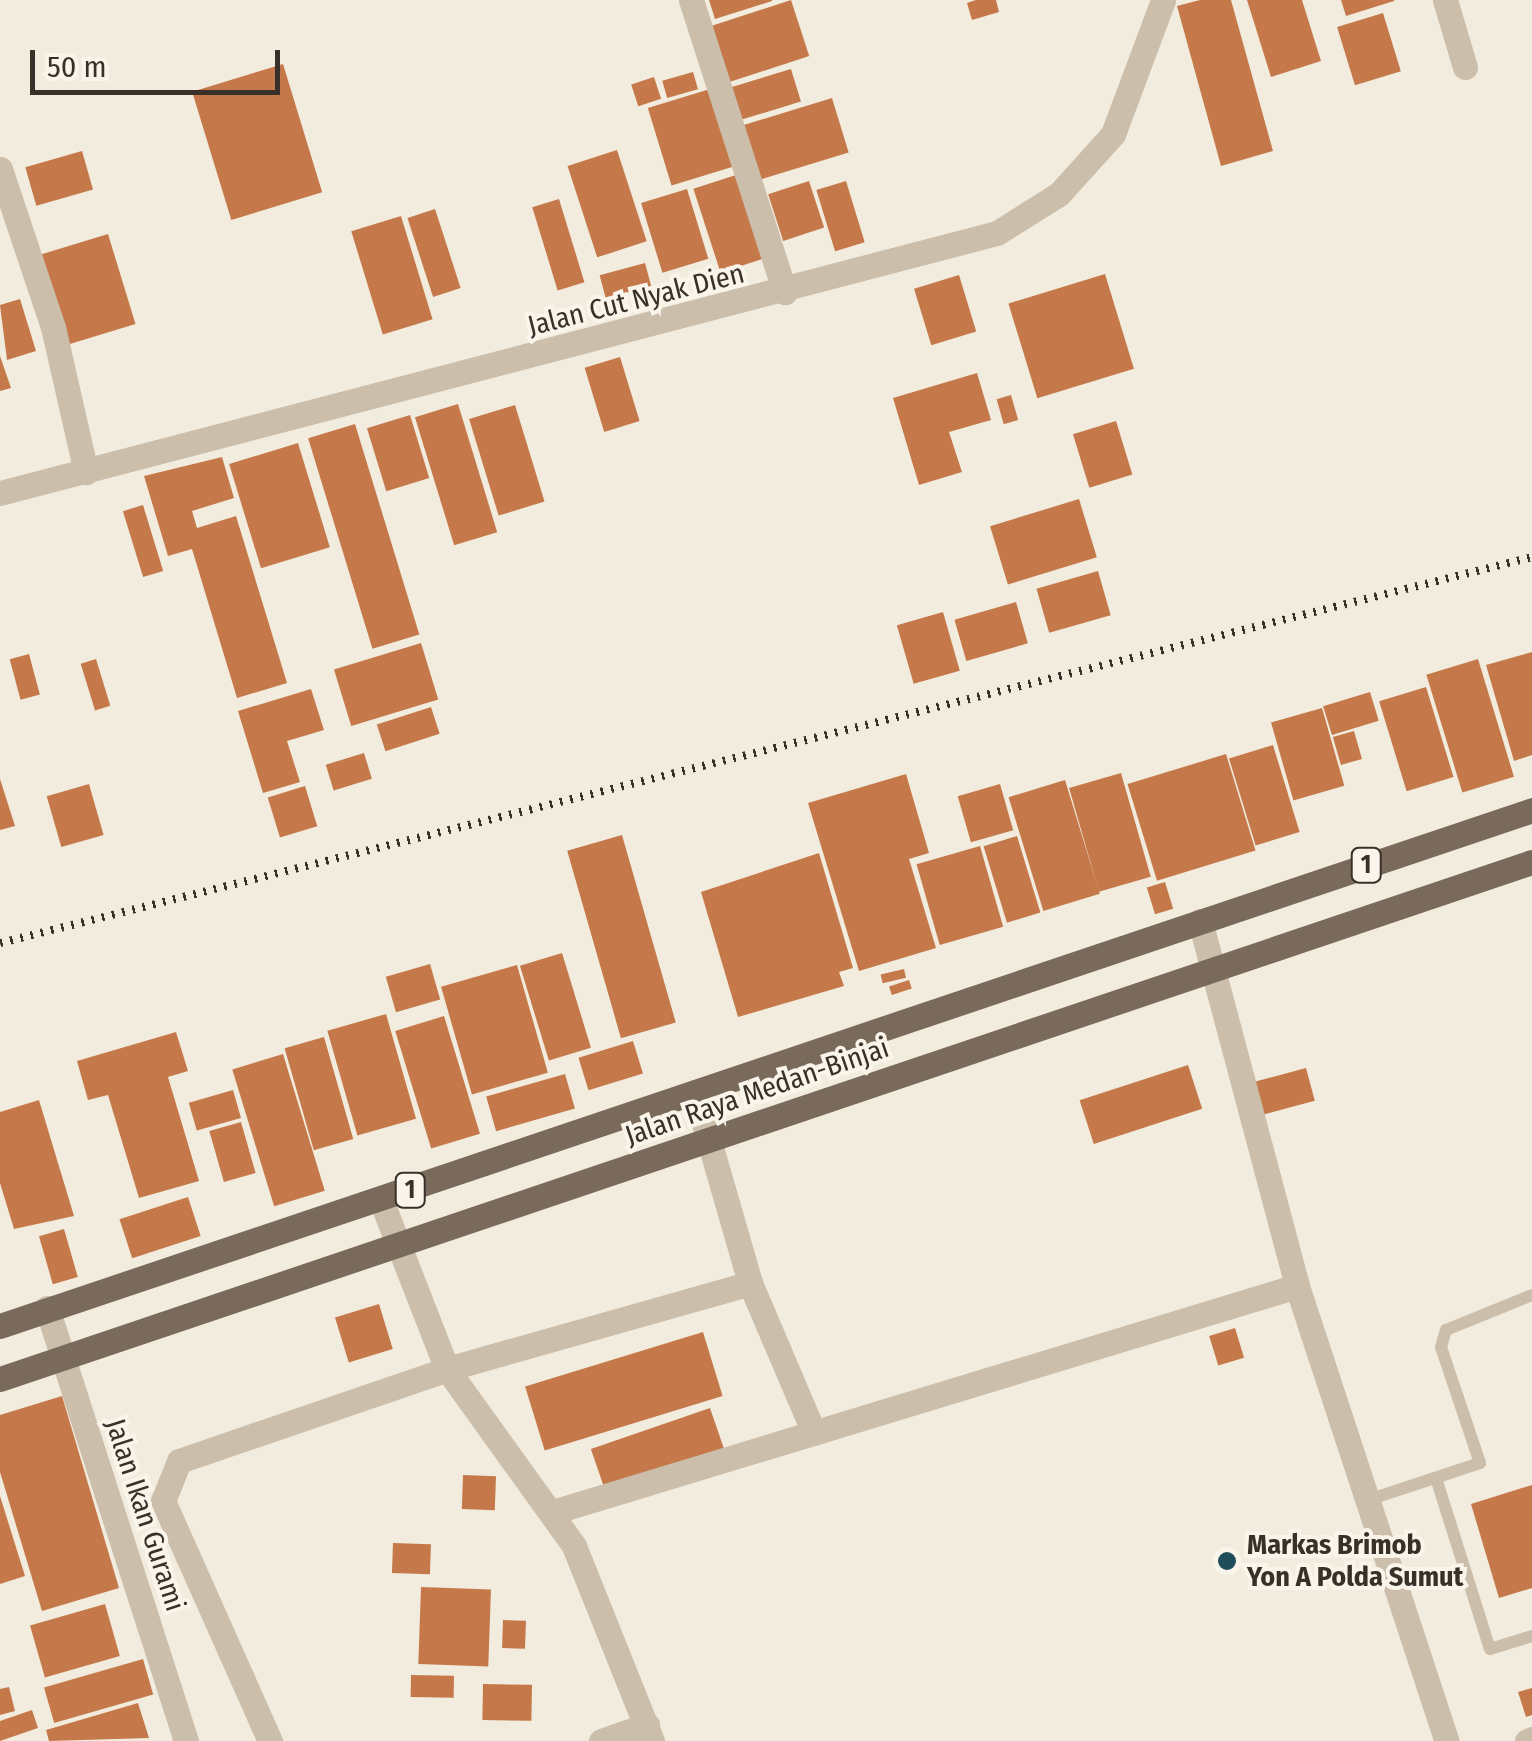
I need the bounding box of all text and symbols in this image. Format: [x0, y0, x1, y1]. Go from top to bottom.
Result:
scale bar [35, 30, 285, 92]
text: 50 m [47, 49, 107, 85]
street label: Jalan Cut Nyak Dien [524, 257, 748, 343]
road number: 1 [1348, 845, 1384, 885]
street label: Jalan Raya Medan-Binjai [621, 1031, 893, 1153]
road number: 1 [392, 1170, 428, 1210]
street label: Jalan Ikan Gurami [98, 1415, 192, 1615]
place label: Markas Brimob Yon A Polda Sumut [1247, 1528, 1463, 1594]
marker: Markas Brimob Yon A Polda Sumut [1216, 1550, 1238, 1572]

